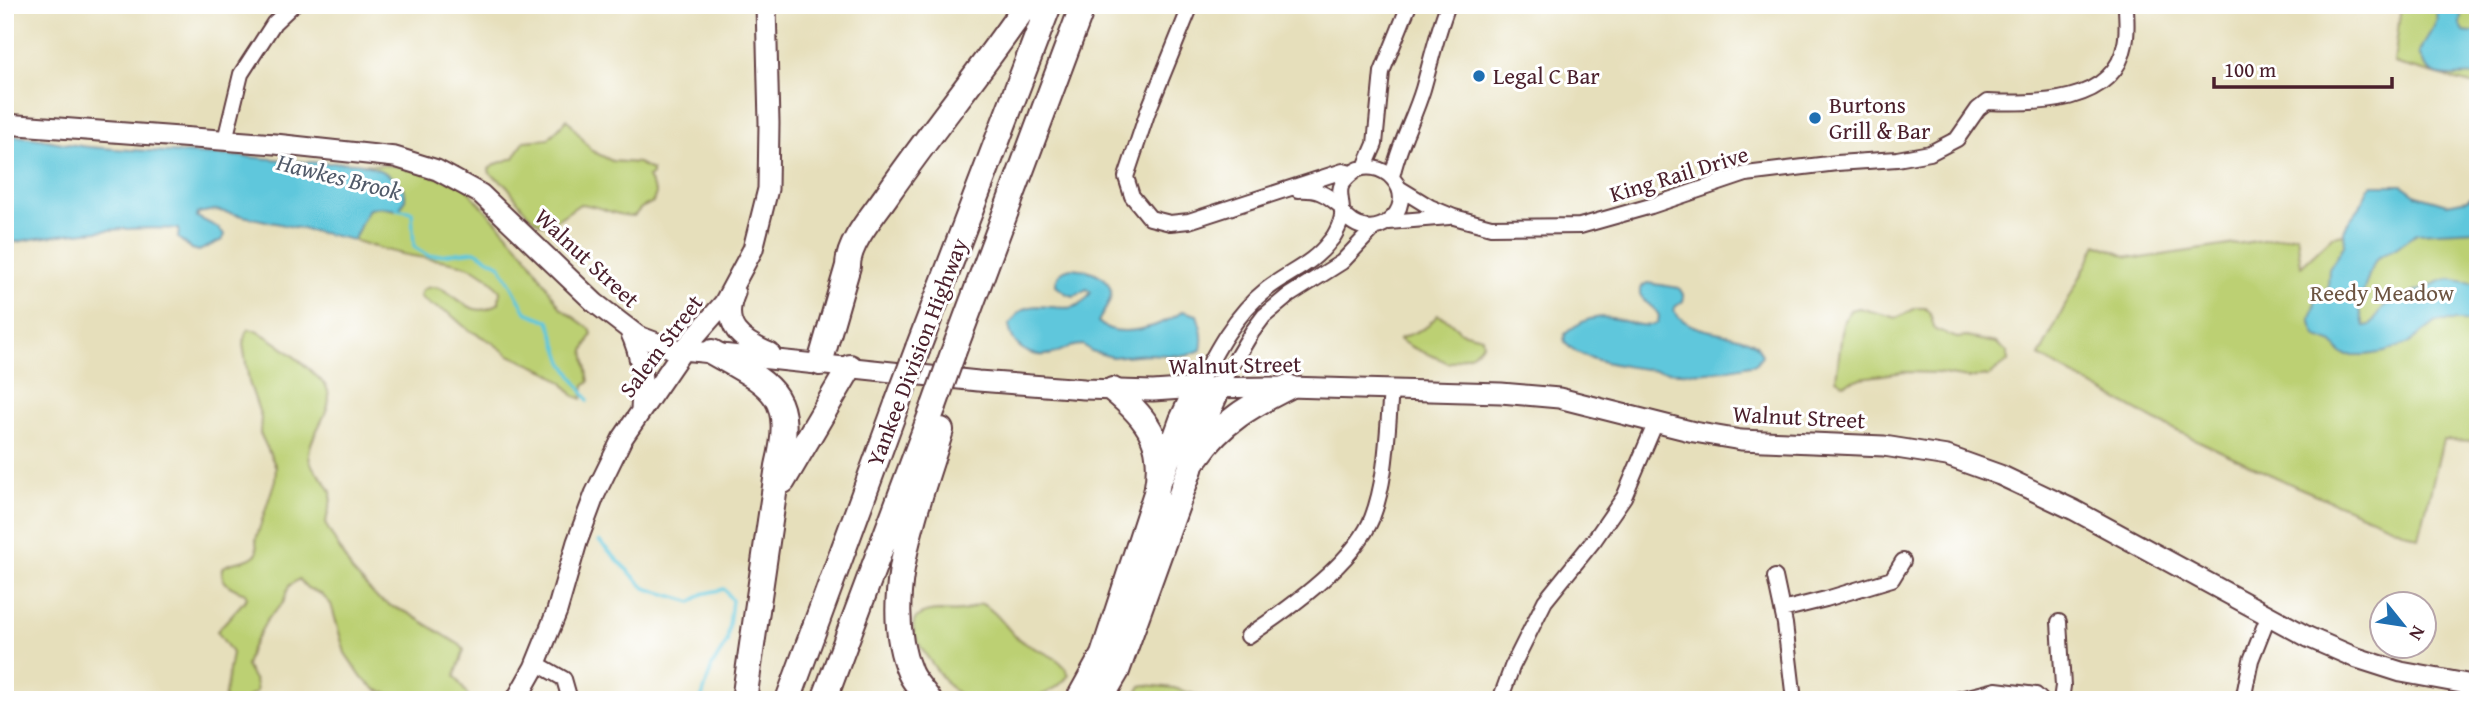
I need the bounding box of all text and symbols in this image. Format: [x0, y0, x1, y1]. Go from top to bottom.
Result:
scale bar [2214, 46, 2392, 90]
text: 100 m [2224, 54, 2276, 85]
place label: Legal C Bar [1493, 59, 1600, 92]
marker: Legal C Bar [1471, 68, 1487, 84]
place label: Burtons Grill & Bar [1829, 88, 1931, 147]
marker: Burtons Grill & Bar [1807, 110, 1823, 126]
street label: King Rail Drive [1606, 137, 1752, 210]
water label: Hawkes Brook [272, 144, 405, 209]
street label: Walnut Street [528, 200, 647, 315]
street label: Yankee Division Highway [858, 232, 976, 471]
park label: Reedy Meadow [2310, 276, 2455, 309]
street label: Salem Street [611, 287, 710, 404]
street label: Walnut Street [1168, 347, 1302, 382]
street label: Walnut Street [1732, 397, 1866, 436]
north arrow [2368, 590, 2438, 660]
text: N [2402, 621, 2433, 646]

